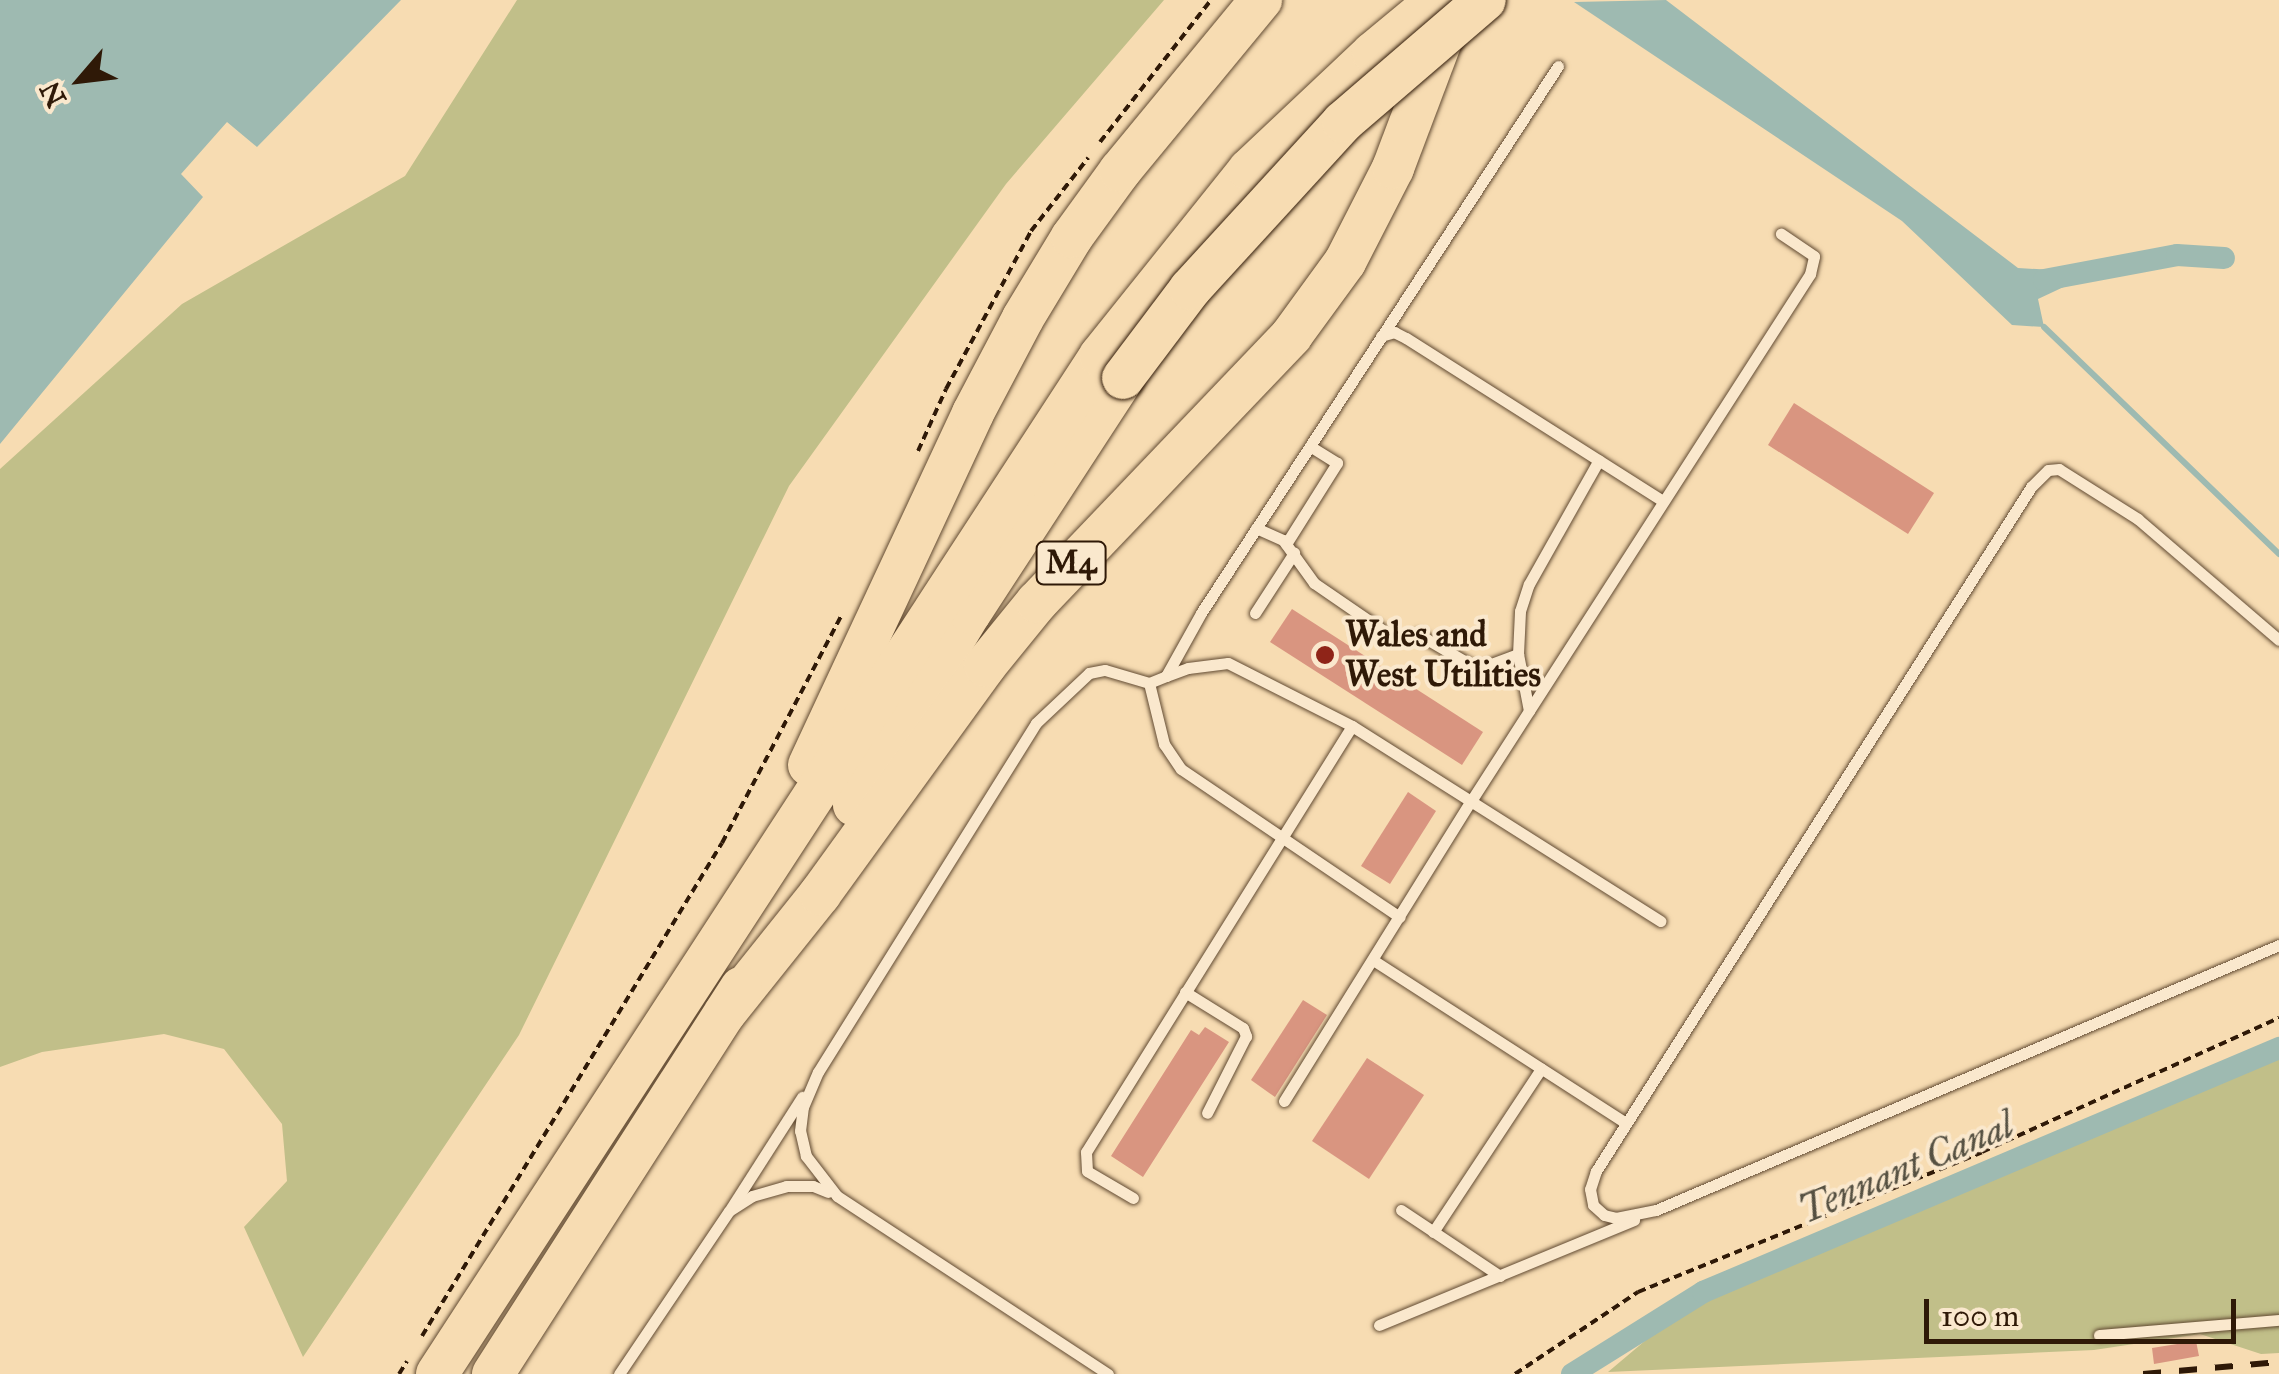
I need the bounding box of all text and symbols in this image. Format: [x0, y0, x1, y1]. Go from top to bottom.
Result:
north arrow [30, 30, 130, 130]
text: N [32, 76, 74, 113]
road number: M4 [1034, 536, 1108, 590]
place label: Wales and West Utilities [1345, 614, 1541, 696]
marker: Wales and West Utilities [1314, 644, 1336, 666]
water label: Tennant Canal [1792, 1102, 2020, 1234]
scale bar [1929, 1279, 2242, 1341]
text: 100 m [1941, 1298, 2019, 1334]

